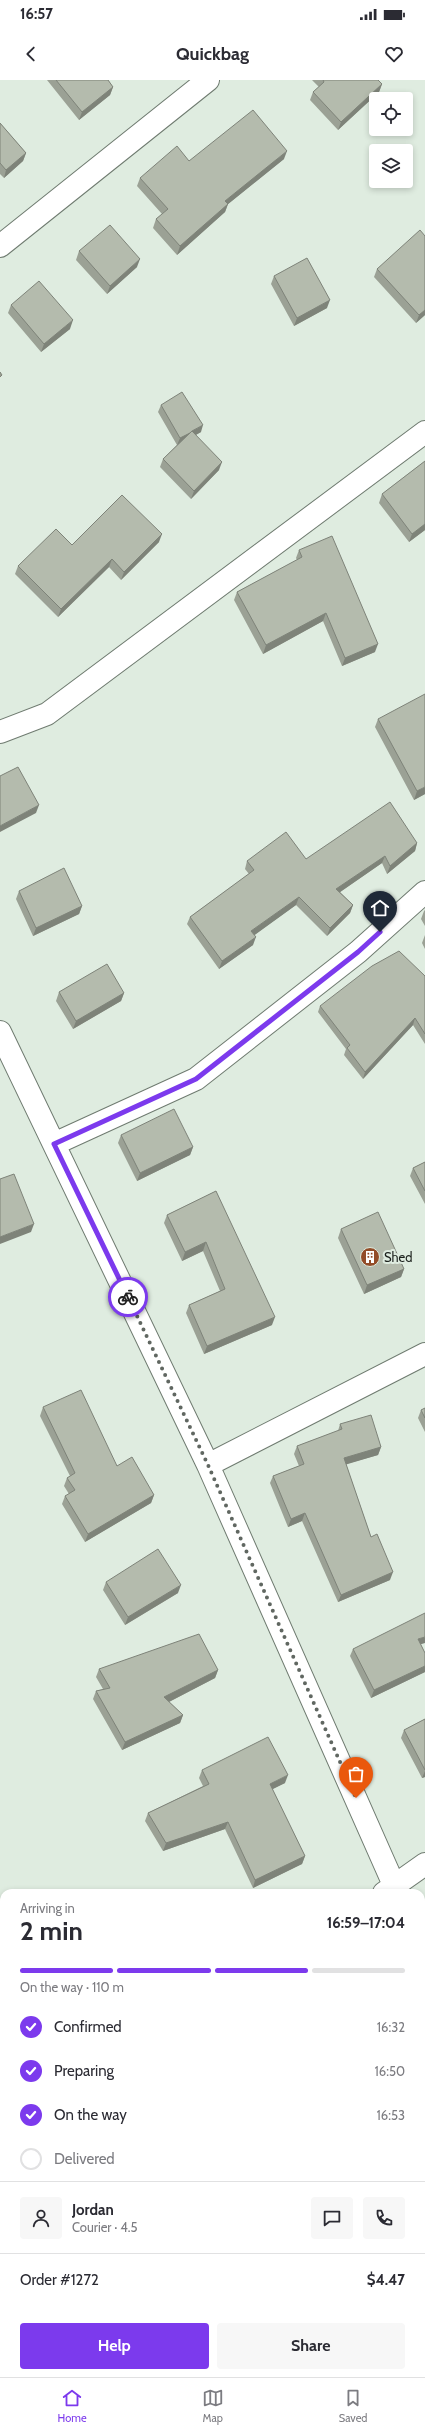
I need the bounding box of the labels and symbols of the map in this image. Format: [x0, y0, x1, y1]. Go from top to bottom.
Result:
pin [363, 891, 397, 932]
building icon: Shed [359, 1246, 381, 1268]
place label: Shed [384, 1249, 412, 1265]
courier [108, 1277, 148, 1317]
pin [339, 1757, 373, 1798]

